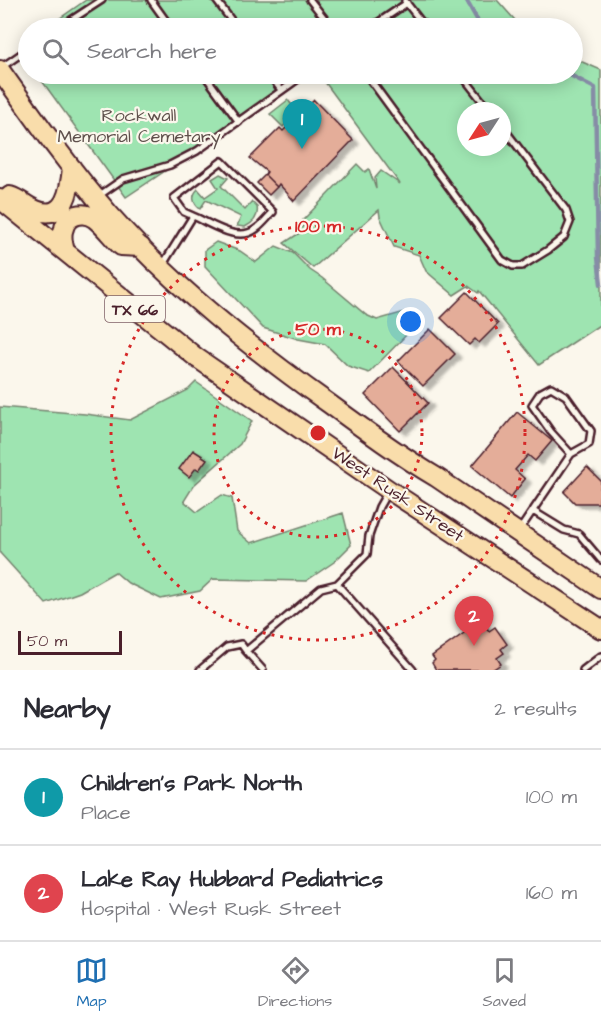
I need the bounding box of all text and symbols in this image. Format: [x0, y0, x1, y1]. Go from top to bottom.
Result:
search box [18, 18, 583, 84]
icon: search [39, 35, 72, 68]
text: Search here [87, 36, 217, 67]
pin: 1 [282, 100, 322, 149]
north arrow [457, 102, 511, 156]
park label: Rockwall Memorial Cemetary [57, 103, 221, 150]
text: 100 m [295, 214, 342, 239]
road number: TX 66 [105, 296, 165, 322]
your location [396, 307, 425, 336]
text: 50 m [295, 317, 342, 342]
centre of rings [308, 423, 328, 443]
street label: West Rusk Street [326, 441, 470, 549]
pin: 2 [454, 596, 494, 646]
scale bar [18, 628, 122, 656]
text: 50 m [27, 630, 67, 652]
text: Nearby [24, 691, 111, 727]
text: 2 results [494, 695, 577, 723]
text: Children's Park North [81, 768, 302, 799]
text: 1 [42, 783, 45, 811]
text: 100 m [526, 783, 577, 811]
text: Place [81, 799, 131, 827]
text: Lake Ray Hubbard Pediatrics [81, 864, 383, 895]
text: 2 [38, 879, 49, 907]
text: 160 m [526, 879, 577, 907]
text: Hospital · West Rusk Street [81, 895, 341, 923]
tab: Map [75, 954, 108, 1012]
tab: Directions [258, 954, 332, 1012]
tab: Saved [482, 954, 526, 1012]

